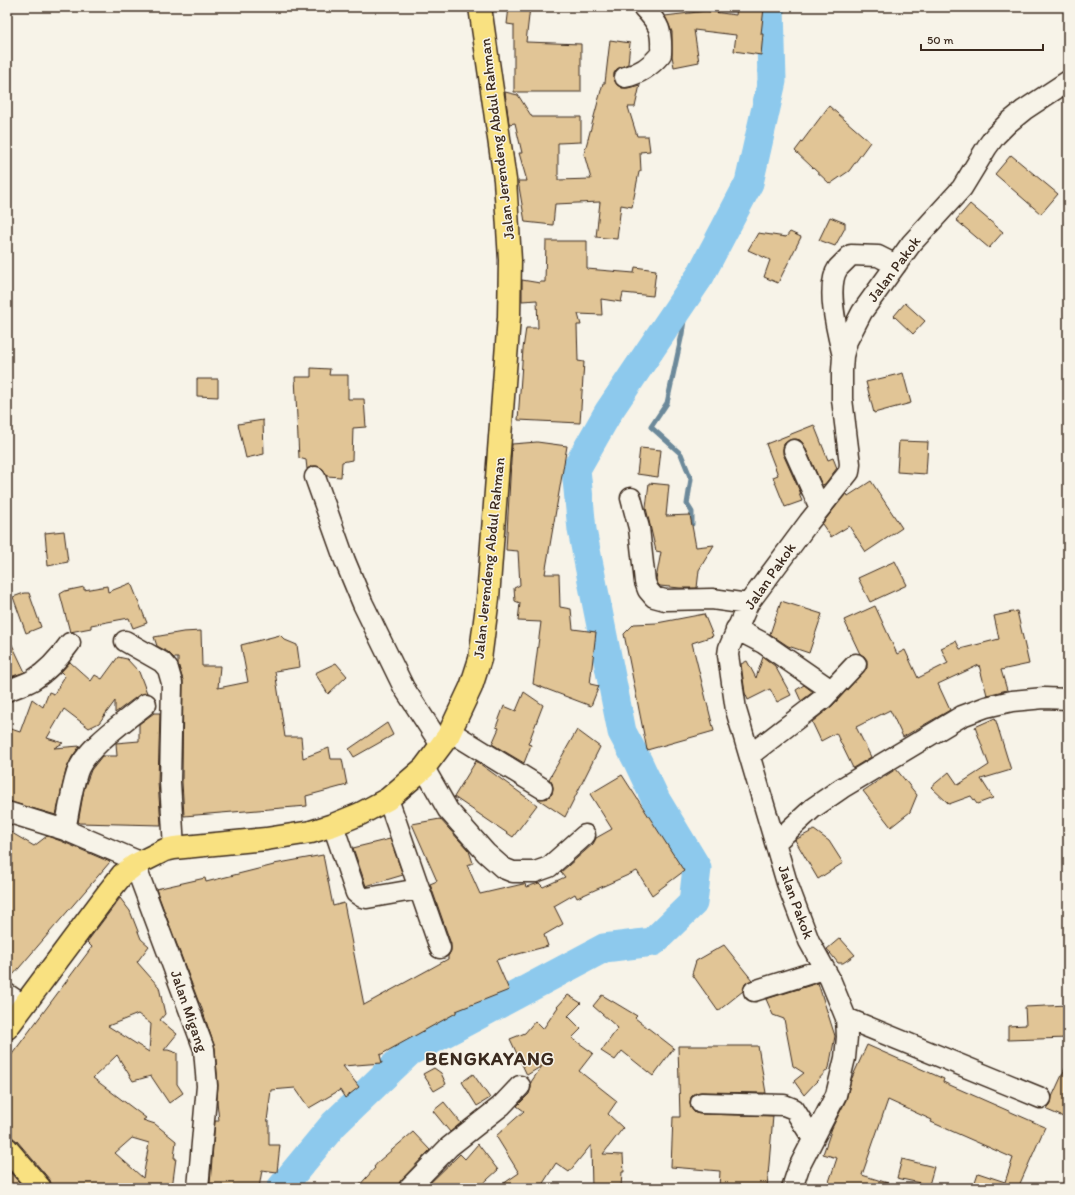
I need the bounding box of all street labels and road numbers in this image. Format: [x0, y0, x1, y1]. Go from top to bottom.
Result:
street label: Jalan Jerendeng Abdul Rahman [476, 37, 518, 241]
street label: Jalan Pakok [864, 233, 925, 305]
street label: Jalan Jerendeng Abdul Rahman [469, 456, 509, 660]
street label: Jalan Pakok [740, 539, 800, 613]
street label: Jalan Pakok [774, 863, 818, 942]
street label: Jalan Migang [167, 968, 212, 1055]

